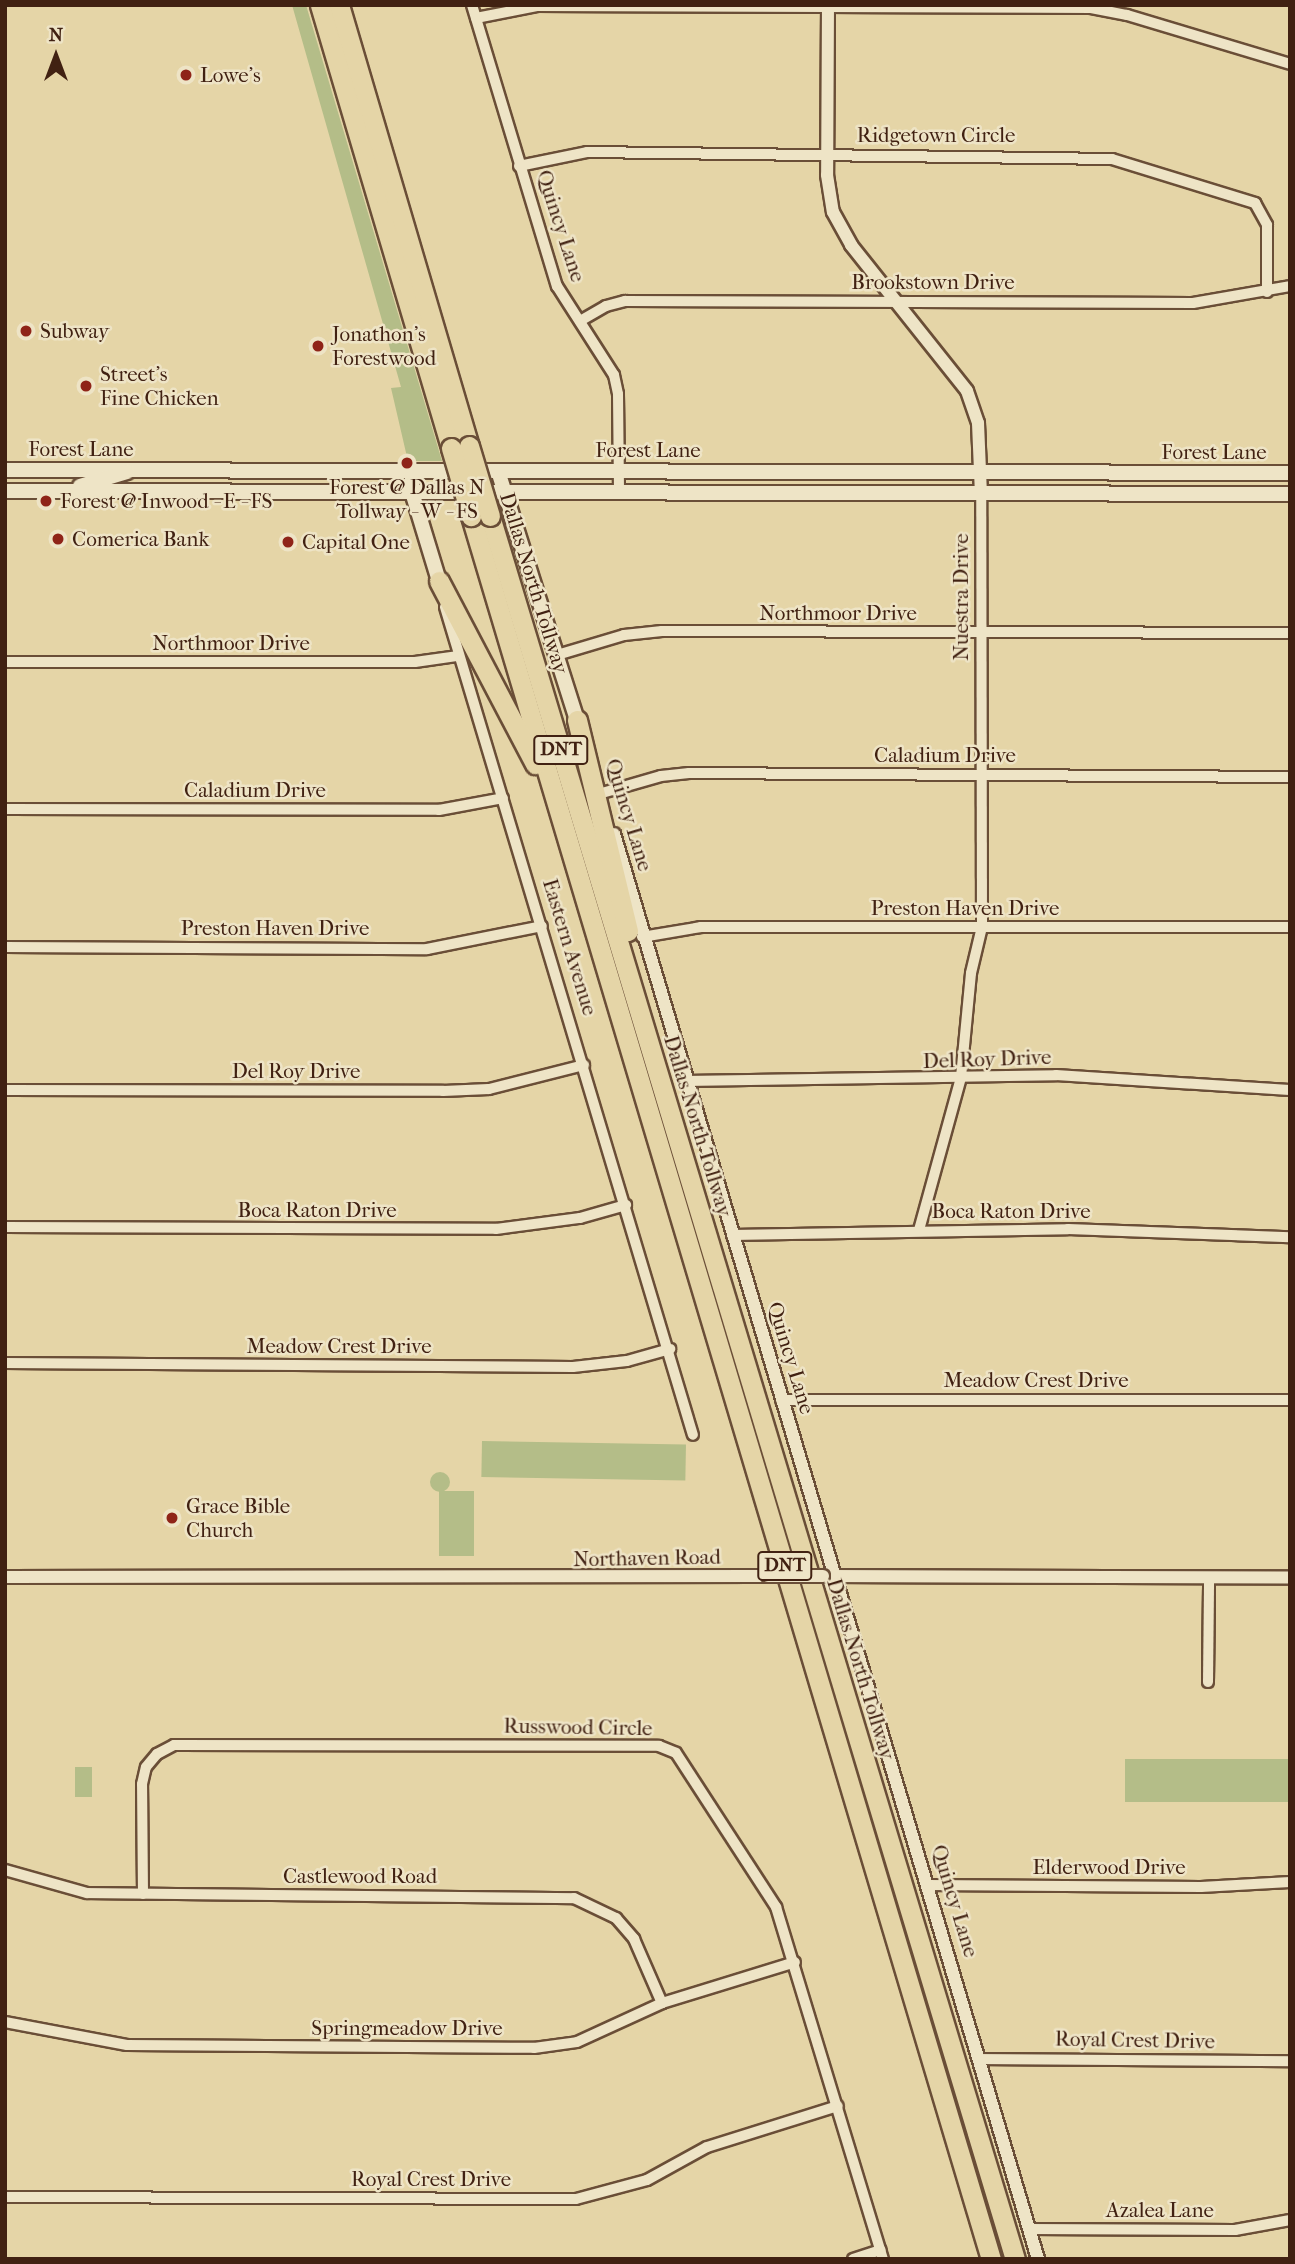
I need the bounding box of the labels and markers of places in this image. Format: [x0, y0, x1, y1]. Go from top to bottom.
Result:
place label: Lowe's [200, 62, 261, 88]
marker: Lowe's [178, 67, 194, 83]
place label: Subway [40, 318, 109, 344]
place label: Jonathon's Forestwood [332, 321, 436, 371]
marker: Subway [18, 323, 34, 339]
marker: Jonathon's Forestwood [310, 338, 326, 354]
place label: Street's Fine Chicken [100, 361, 219, 411]
marker: Street's Fine Chicken [78, 378, 94, 394]
marker: Forest @ Dallas N Tollway - W - FS [399, 455, 415, 471]
place label: Forest @ Dallas N Tollway - W - FS [329, 474, 485, 524]
place label: Forest @ Inwood - E - FS [60, 488, 272, 514]
marker: Forest @ Inwood - E - FS [38, 493, 54, 509]
place label: Comerica Bank [72, 526, 209, 552]
place label: Capital One [302, 529, 410, 555]
marker: Comerica Bank [50, 531, 66, 547]
marker: Capital One [280, 534, 296, 550]
place label: Grace Bible Church [186, 1493, 290, 1543]
marker: Grace Bible Church [164, 1510, 180, 1526]

